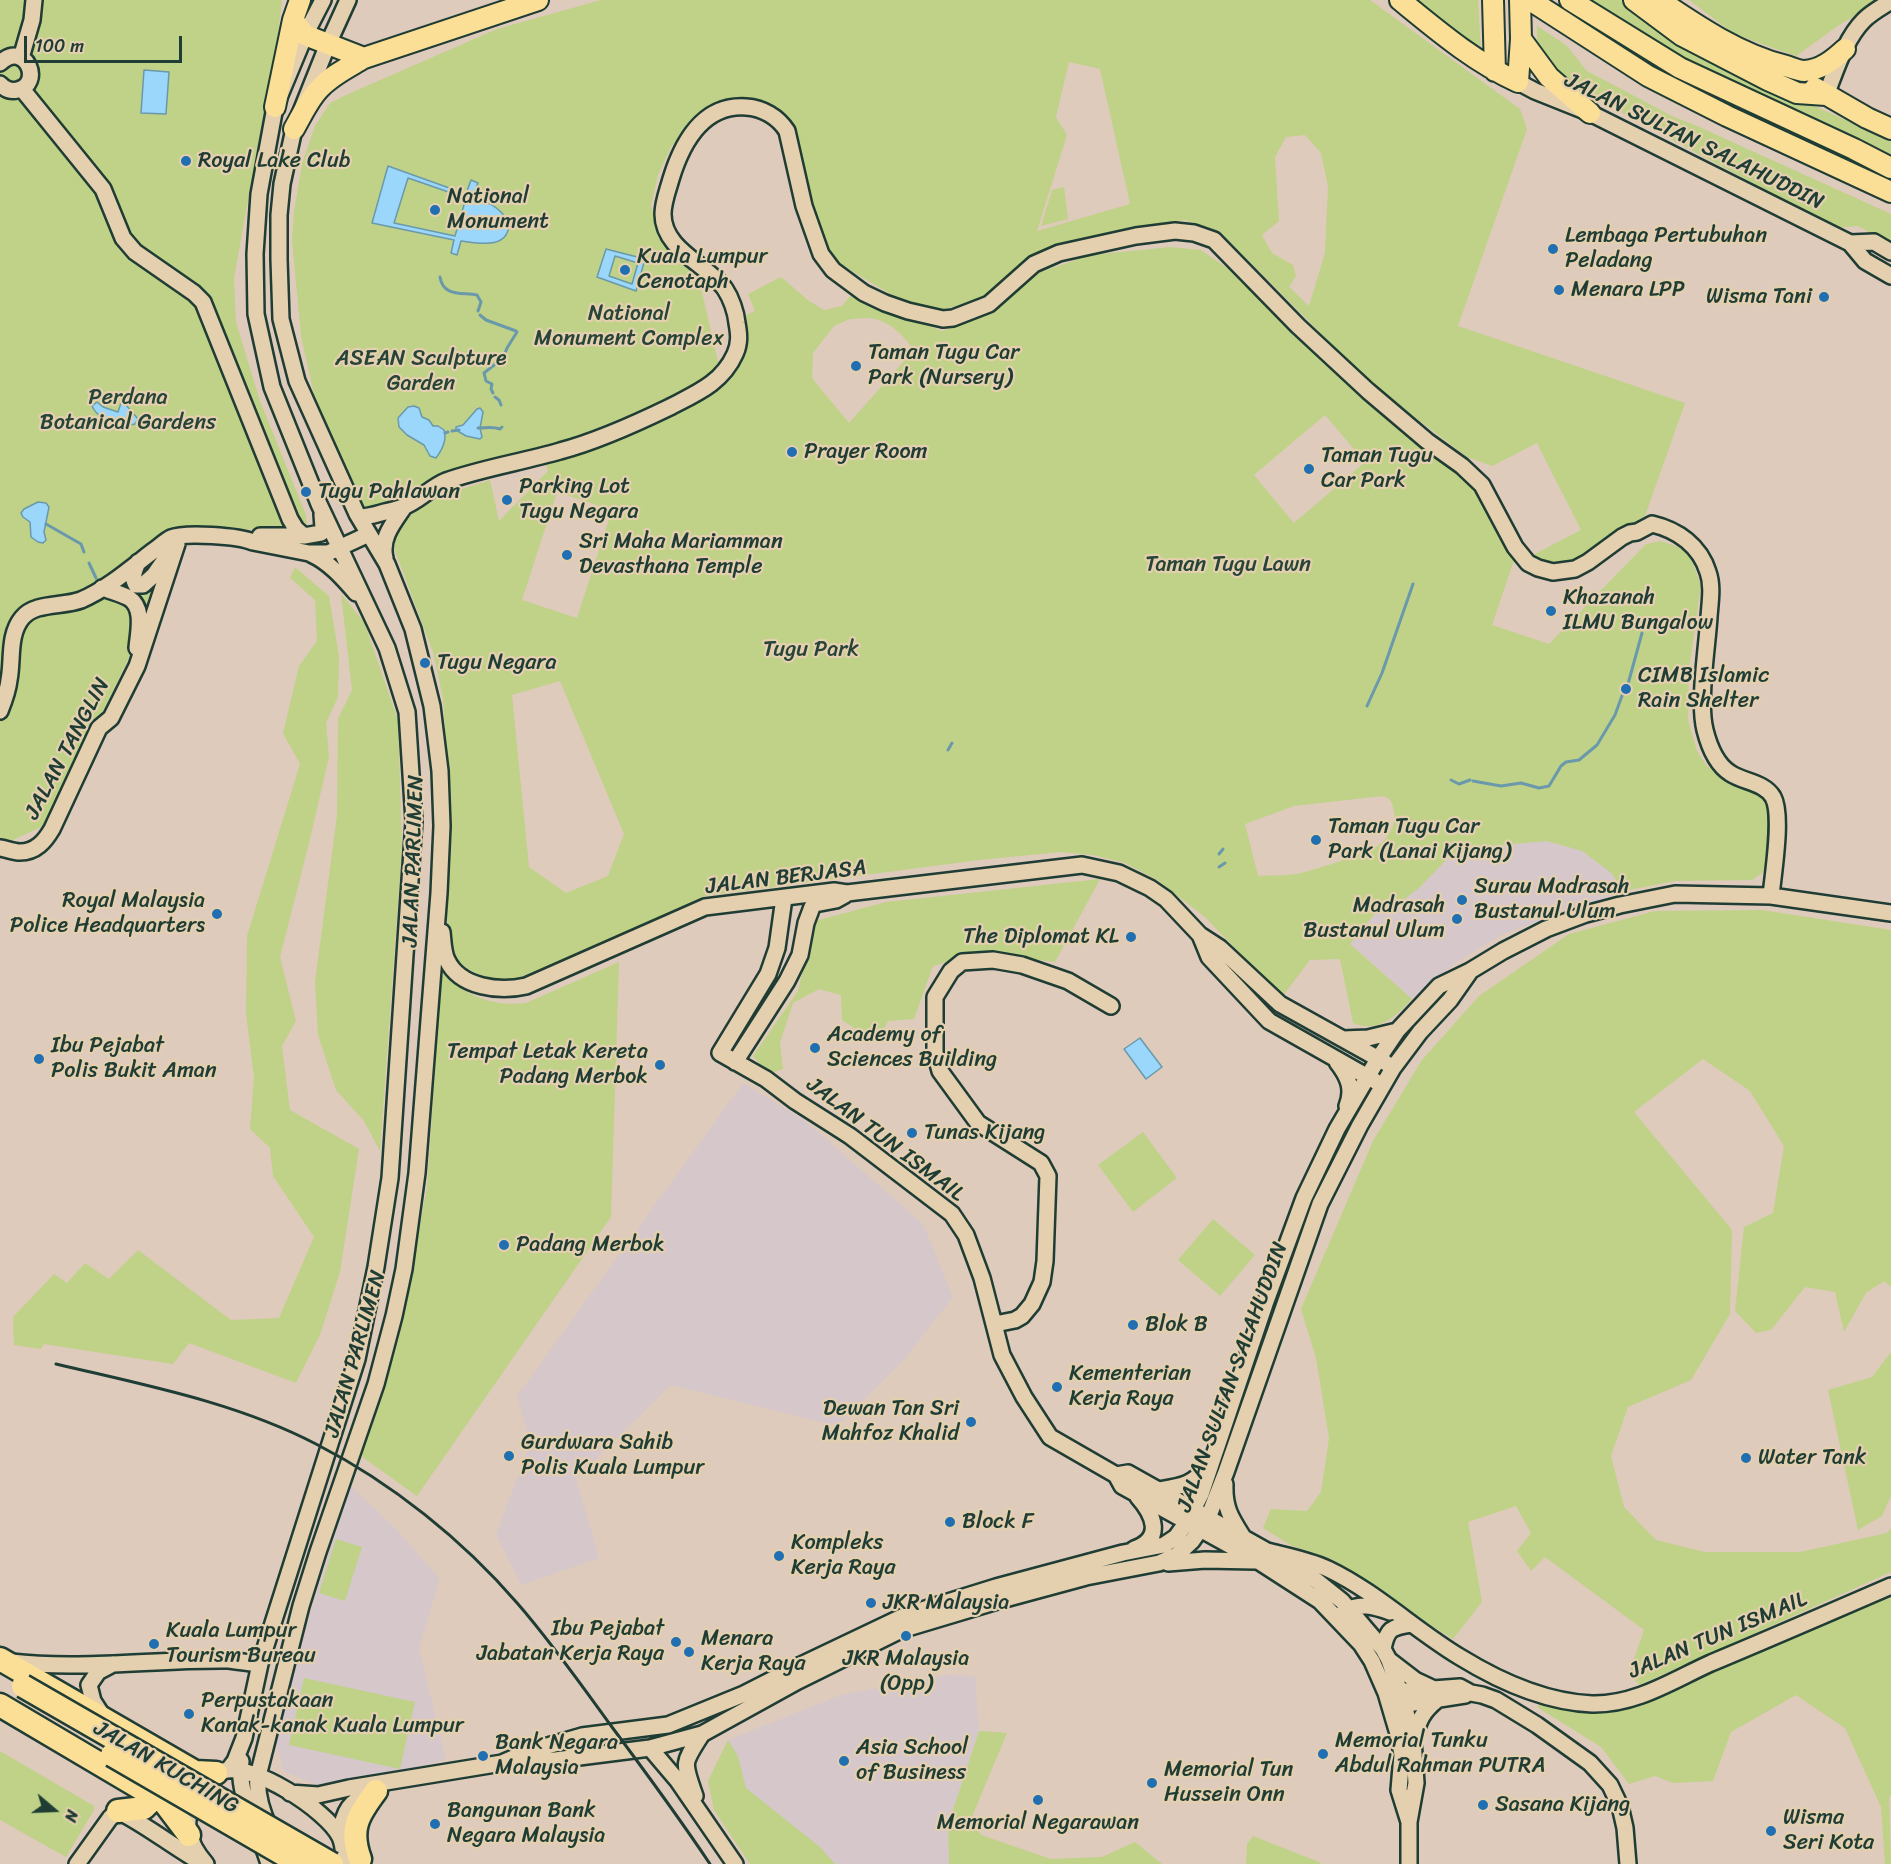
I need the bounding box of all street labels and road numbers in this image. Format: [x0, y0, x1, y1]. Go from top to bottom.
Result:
street label: JALAN SULTAN SALAHUDDIN [1560, 68, 1828, 216]
street label: JALAN TANGLIN [20, 674, 116, 824]
street label: JALAN PARLIMEN [398, 775, 430, 947]
street label: JALAN BERJASA [704, 855, 868, 901]
street label: JALAN TUN ISMAIL [801, 1072, 969, 1208]
street label: JALAN SULTAN SALAHUDDIN [1172, 1238, 1294, 1516]
street label: JALAN PARLIMEN [320, 1268, 392, 1440]
street label: JALAN TUN ISMAIL [1625, 1587, 1811, 1685]
street label: JALAN KUCHING [89, 1716, 243, 1820]

